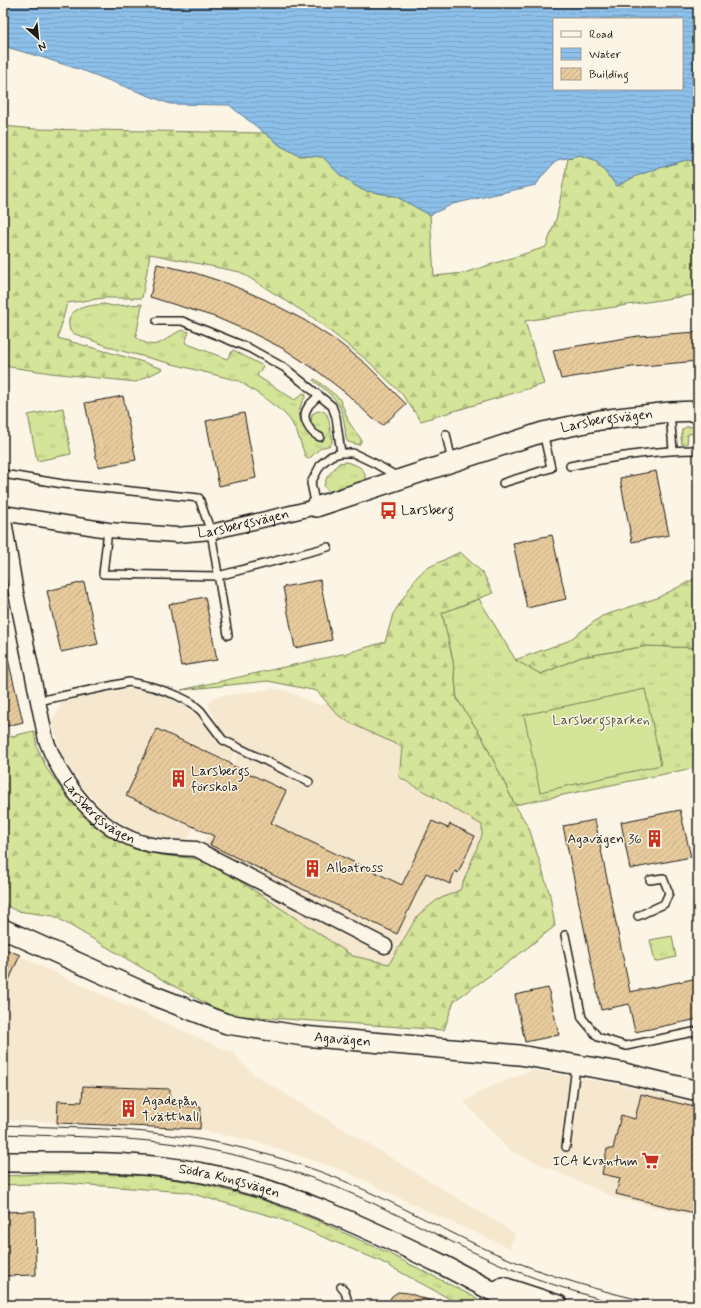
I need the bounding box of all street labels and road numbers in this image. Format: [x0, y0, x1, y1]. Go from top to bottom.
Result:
street label: Larsbergsvägen [559, 405, 654, 437]
street label: Larsbergsvägen [197, 505, 291, 542]
street label: Larsbergsvägen [58, 775, 138, 848]
street label: Agavägen [313, 1028, 372, 1051]
street label: Södra Kungsvägen [177, 1160, 282, 1202]

